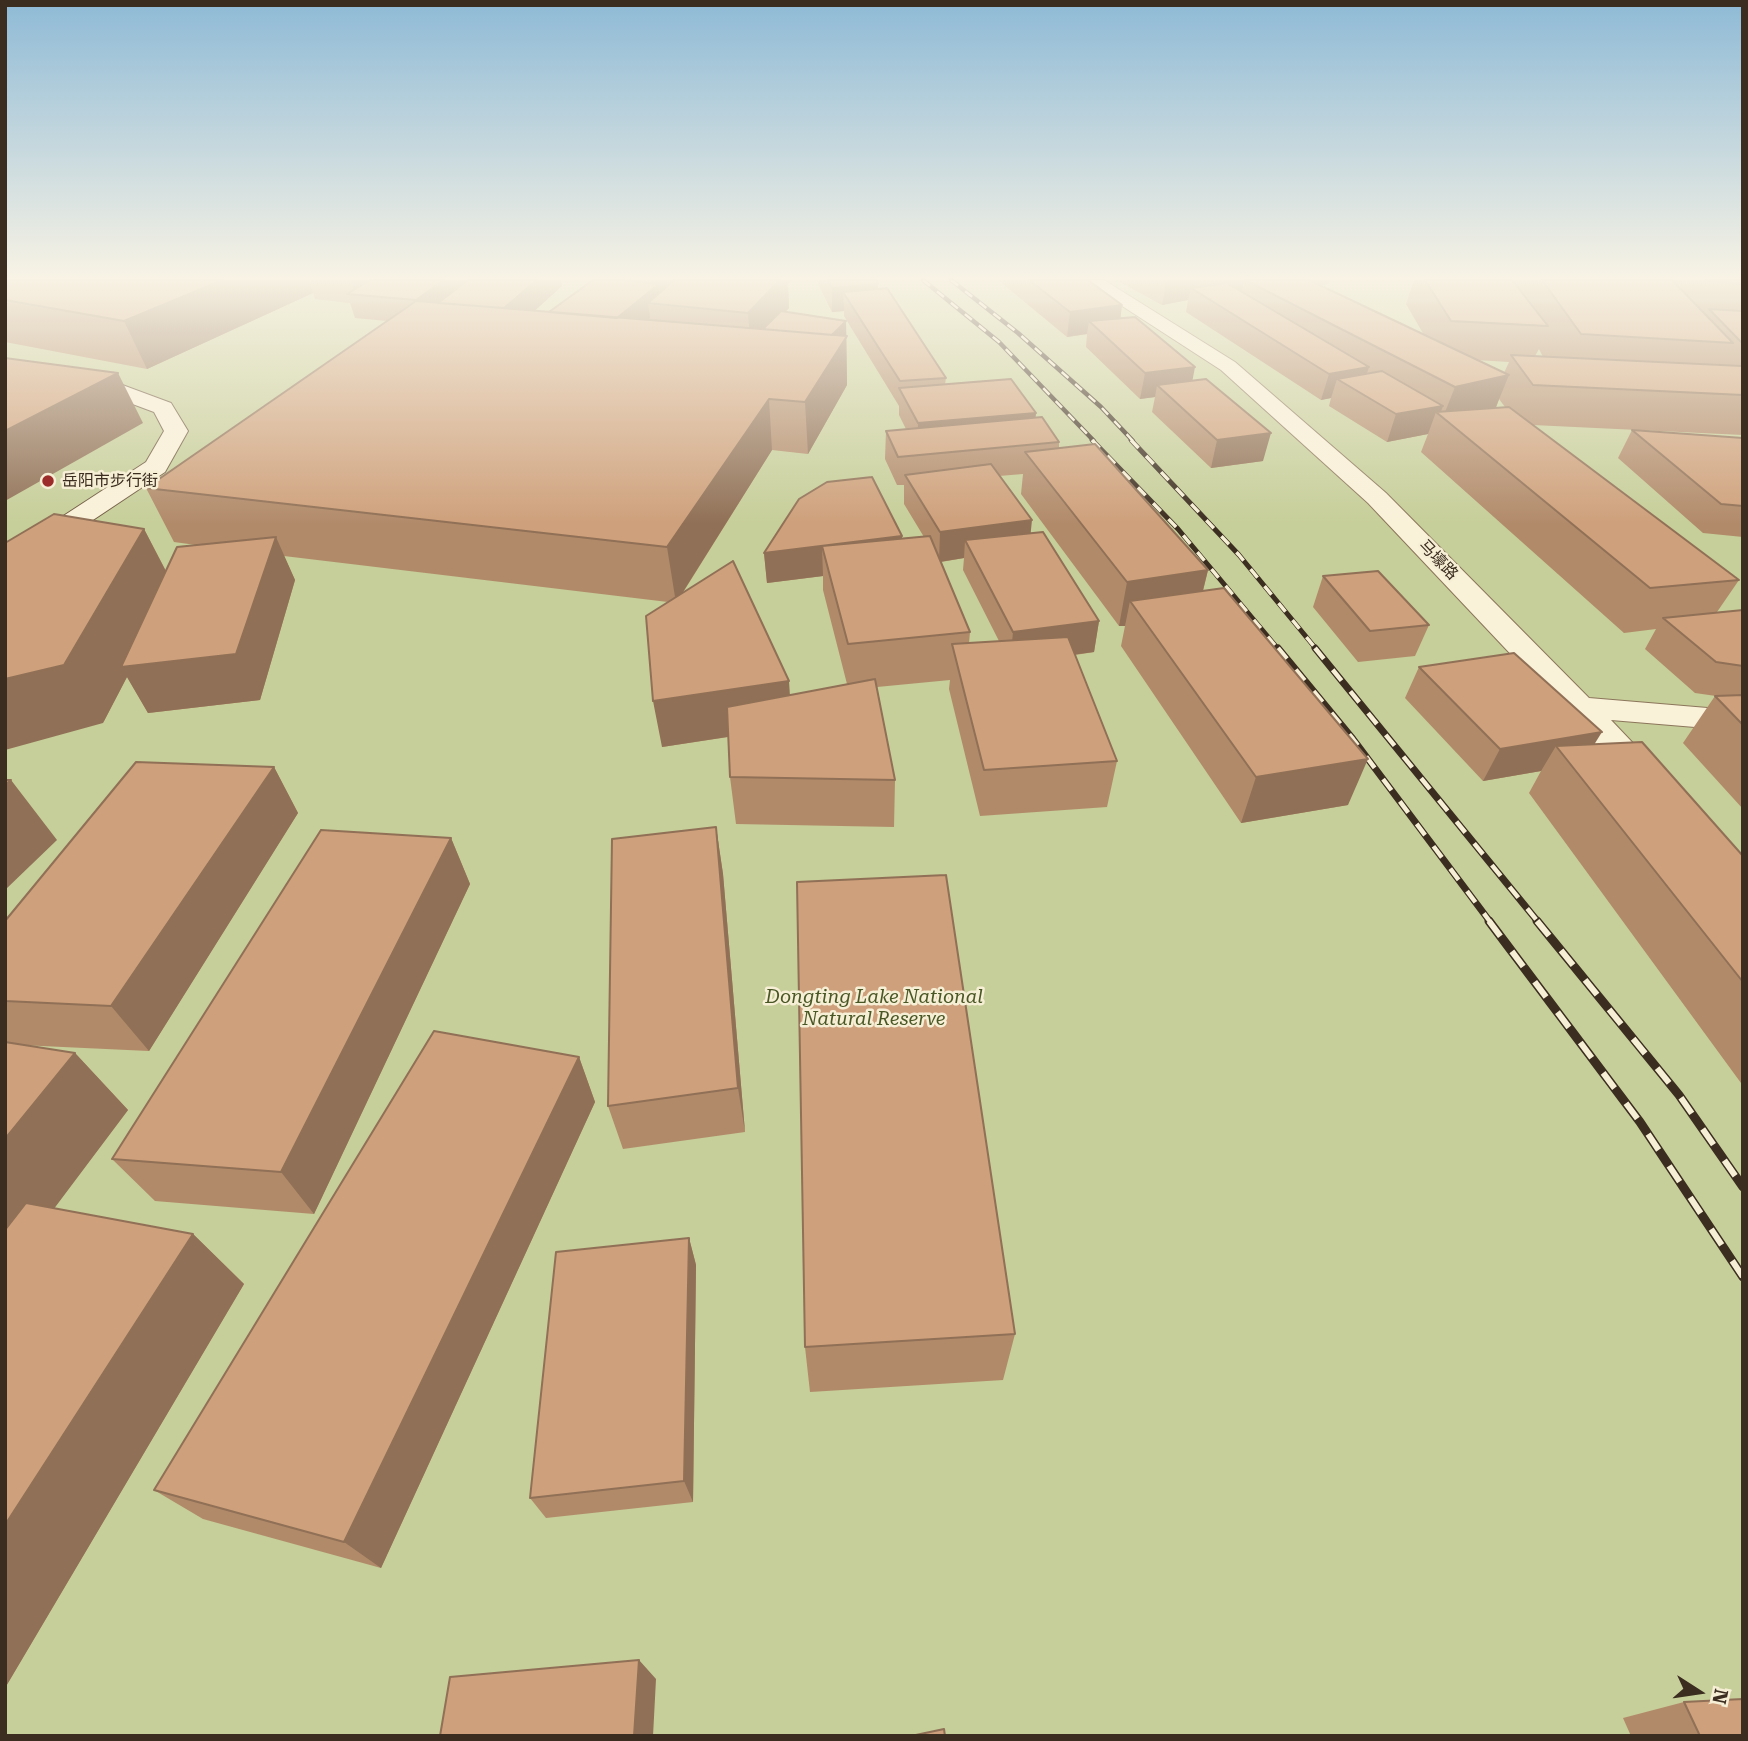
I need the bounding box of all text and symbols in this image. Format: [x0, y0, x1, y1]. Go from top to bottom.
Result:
place label: 岳阳市步行街 [62, 471, 158, 491]
marker: 岳阳市步行街 [40, 473, 56, 489]
street label: 马壕路 [1414, 536, 1462, 584]
park label: Dongting Lake National Natural Reserve [765, 986, 983, 1030]
north arrow [1664, 1657, 1734, 1727]
text: N [1707, 1687, 1733, 1706]

